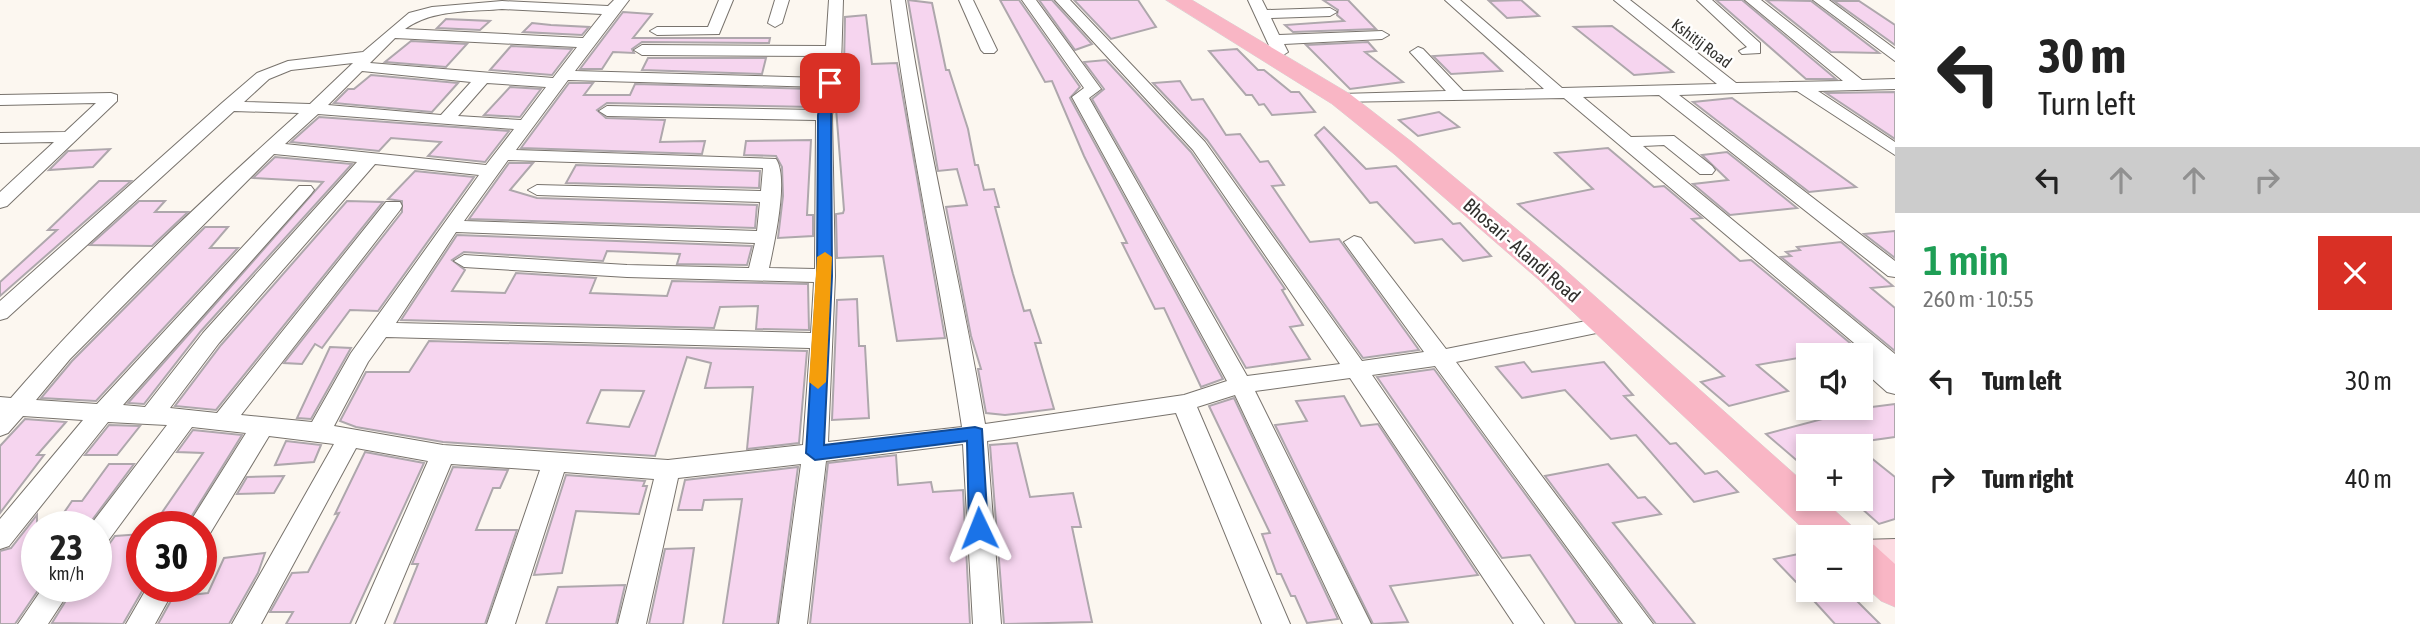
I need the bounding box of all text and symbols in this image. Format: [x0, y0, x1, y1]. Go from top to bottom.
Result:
street label: Kshitij Road [1668, 15, 1735, 72]
text: 30 m [2038, 27, 2126, 83]
icon: left [1923, 28, 2014, 119]
pin [800, 53, 860, 113]
icon: arrive [811, 64, 849, 102]
text: Turn left [2038, 85, 2136, 122]
icon: left [2029, 161, 2067, 199]
icon: ahead [2102, 161, 2140, 199]
icon: ahead [2175, 161, 2213, 199]
icon: right [2248, 161, 2286, 199]
street label: Bhosari - Alandi Road [1459, 193, 1585, 307]
text: 1 min [1923, 236, 2009, 284]
button: close [2318, 236, 2392, 310]
text: 260 m · 10:55 [1923, 286, 2034, 312]
map controls [1796, 343, 1873, 602]
button: sound [1796, 343, 1873, 420]
icon: left [1923, 362, 1961, 400]
text: Turn left [1982, 366, 2062, 396]
text: 30 m [2345, 366, 2392, 396]
button: + [1796, 434, 1873, 511]
icon: right [1923, 460, 1961, 498]
text: Turn right [1982, 464, 2073, 494]
text: 40 m [2345, 464, 2392, 494]
position arrow [942, 491, 1016, 565]
speed limit sign: 30 [126, 511, 217, 602]
button: − [1796, 525, 1873, 602]
text: 23 [50, 527, 83, 567]
text: km/h [49, 563, 84, 584]

